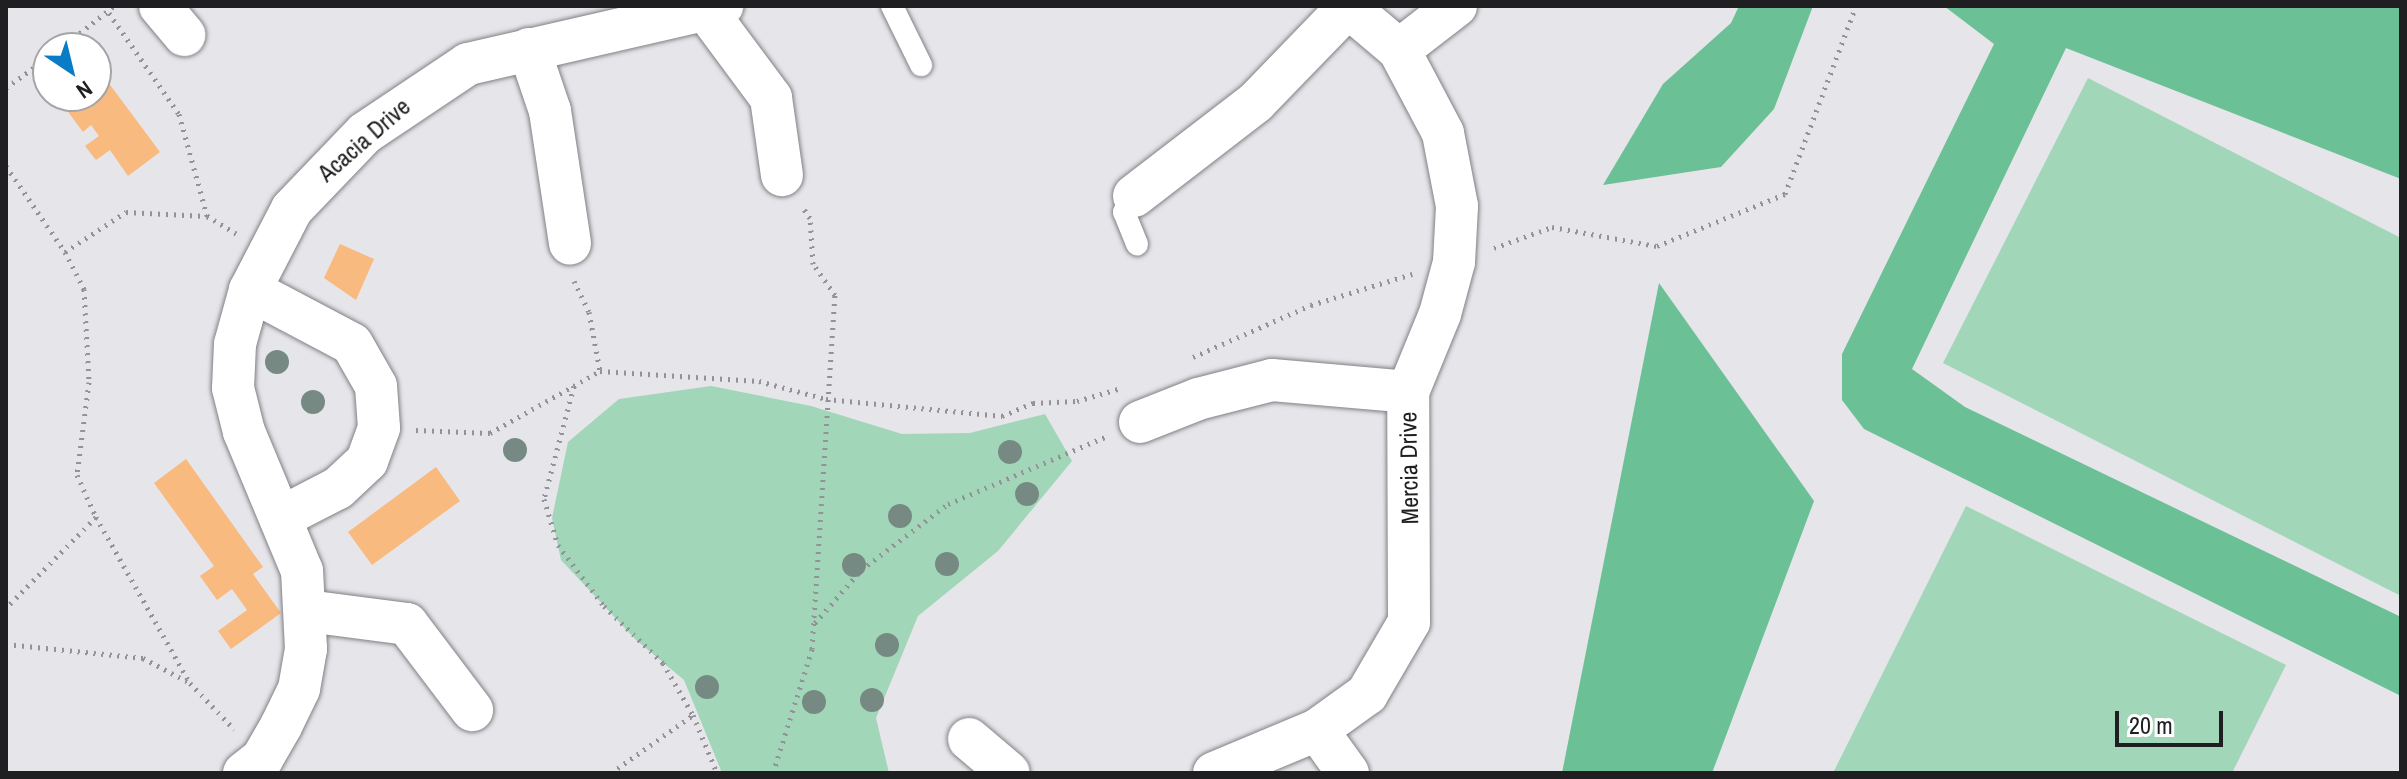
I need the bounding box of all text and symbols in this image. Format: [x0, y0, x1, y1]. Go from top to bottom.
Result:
north arrow [32, 32, 112, 112]
text: N [71, 74, 99, 106]
street label: Acacia Drive [312, 92, 416, 188]
street label: Mercia Drive [1394, 411, 1424, 525]
scale bar [2119, 695, 2227, 745]
text: 20 m [2129, 709, 2173, 741]

